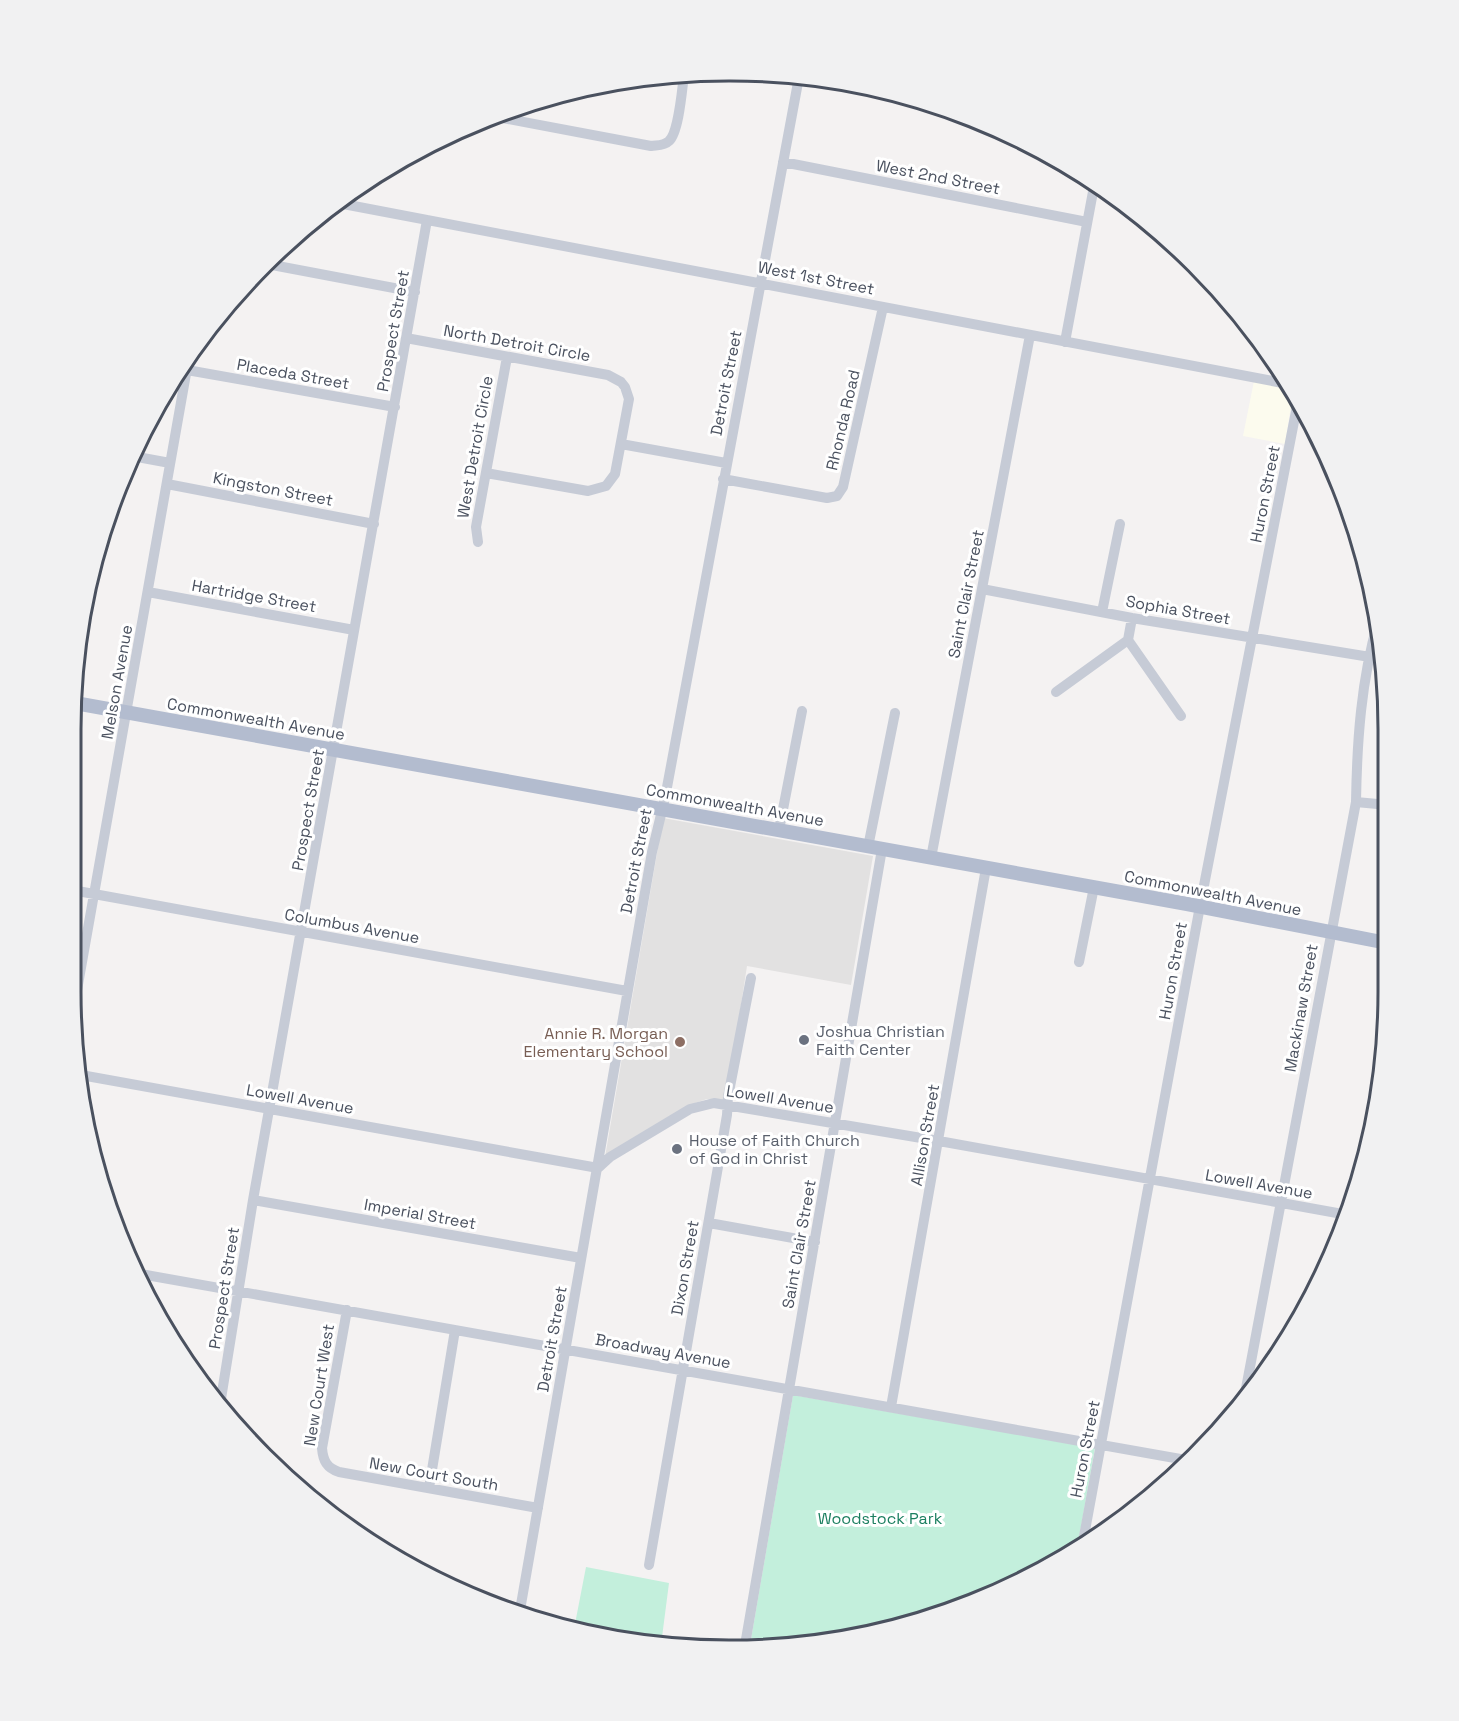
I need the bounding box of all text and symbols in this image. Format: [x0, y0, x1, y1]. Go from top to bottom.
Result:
street label: West 2nd Street [874, 155, 1002, 199]
street label: West 1st Street [756, 256, 876, 300]
street label: Prospect Street [372, 269, 414, 393]
street label: North Detroit Circle [442, 320, 592, 366]
street label: Detroit Street [705, 328, 747, 438]
street label: Placeda Street [235, 354, 351, 394]
street label: Rhonda Road [821, 368, 865, 472]
street label: West Detroit Circle [452, 374, 498, 520]
street label: Huron Street [1245, 444, 1285, 544]
street label: Kingston Street [211, 467, 335, 511]
street label: Saint Clair Street [943, 528, 989, 660]
street label: Hartridge Street [190, 575, 318, 617]
street label: Sophia Street [1124, 590, 1232, 630]
street label: Melson Avenue [97, 623, 137, 741]
street label: Commonwealth Avenue [165, 693, 347, 745]
street label: Prospect Street [287, 748, 329, 872]
street label: Commonwealth Avenue [644, 779, 826, 831]
street label: Detroit Street [615, 806, 657, 916]
street label: Commonwealth Avenue [1123, 866, 1303, 920]
street label: Columbus Avenue [283, 904, 421, 948]
street label: Huron Street [1154, 921, 1192, 1021]
street label: Mackinaw Street [1279, 942, 1323, 1074]
place label: Joshua Christian Faith Center [816, 1021, 945, 1060]
place label: Annie R. Morgan Elementary School [523, 1023, 668, 1062]
marker: Joshua Christian Faith Center [797, 1033, 811, 1047]
marker: Annie R. Morgan Elementary School [673, 1035, 687, 1049]
street label: Lowell Avenue [245, 1079, 355, 1119]
street label: Lowell Avenue [725, 1080, 835, 1118]
street label: Allison Street [906, 1082, 944, 1188]
place label: House of Faith Church of God in Christ [689, 1130, 860, 1169]
marker: House of Faith Church of God in Christ [670, 1142, 684, 1156]
street label: Lowell Avenue [1204, 1164, 1314, 1204]
street label: Saint Clair Street [777, 1178, 821, 1310]
street label: Imperial Street [362, 1194, 478, 1234]
street label: Dixon Street [666, 1219, 704, 1317]
street label: Prospect Street [204, 1226, 244, 1350]
street label: Detroit Street [532, 1284, 572, 1394]
street label: New Court West [299, 1323, 339, 1447]
street label: Broadway Avenue [594, 1329, 732, 1373]
street label: Huron Street [1065, 1399, 1105, 1499]
street label: New Court South [368, 1452, 500, 1496]
park label: Woodstock Park [818, 1508, 943, 1529]

